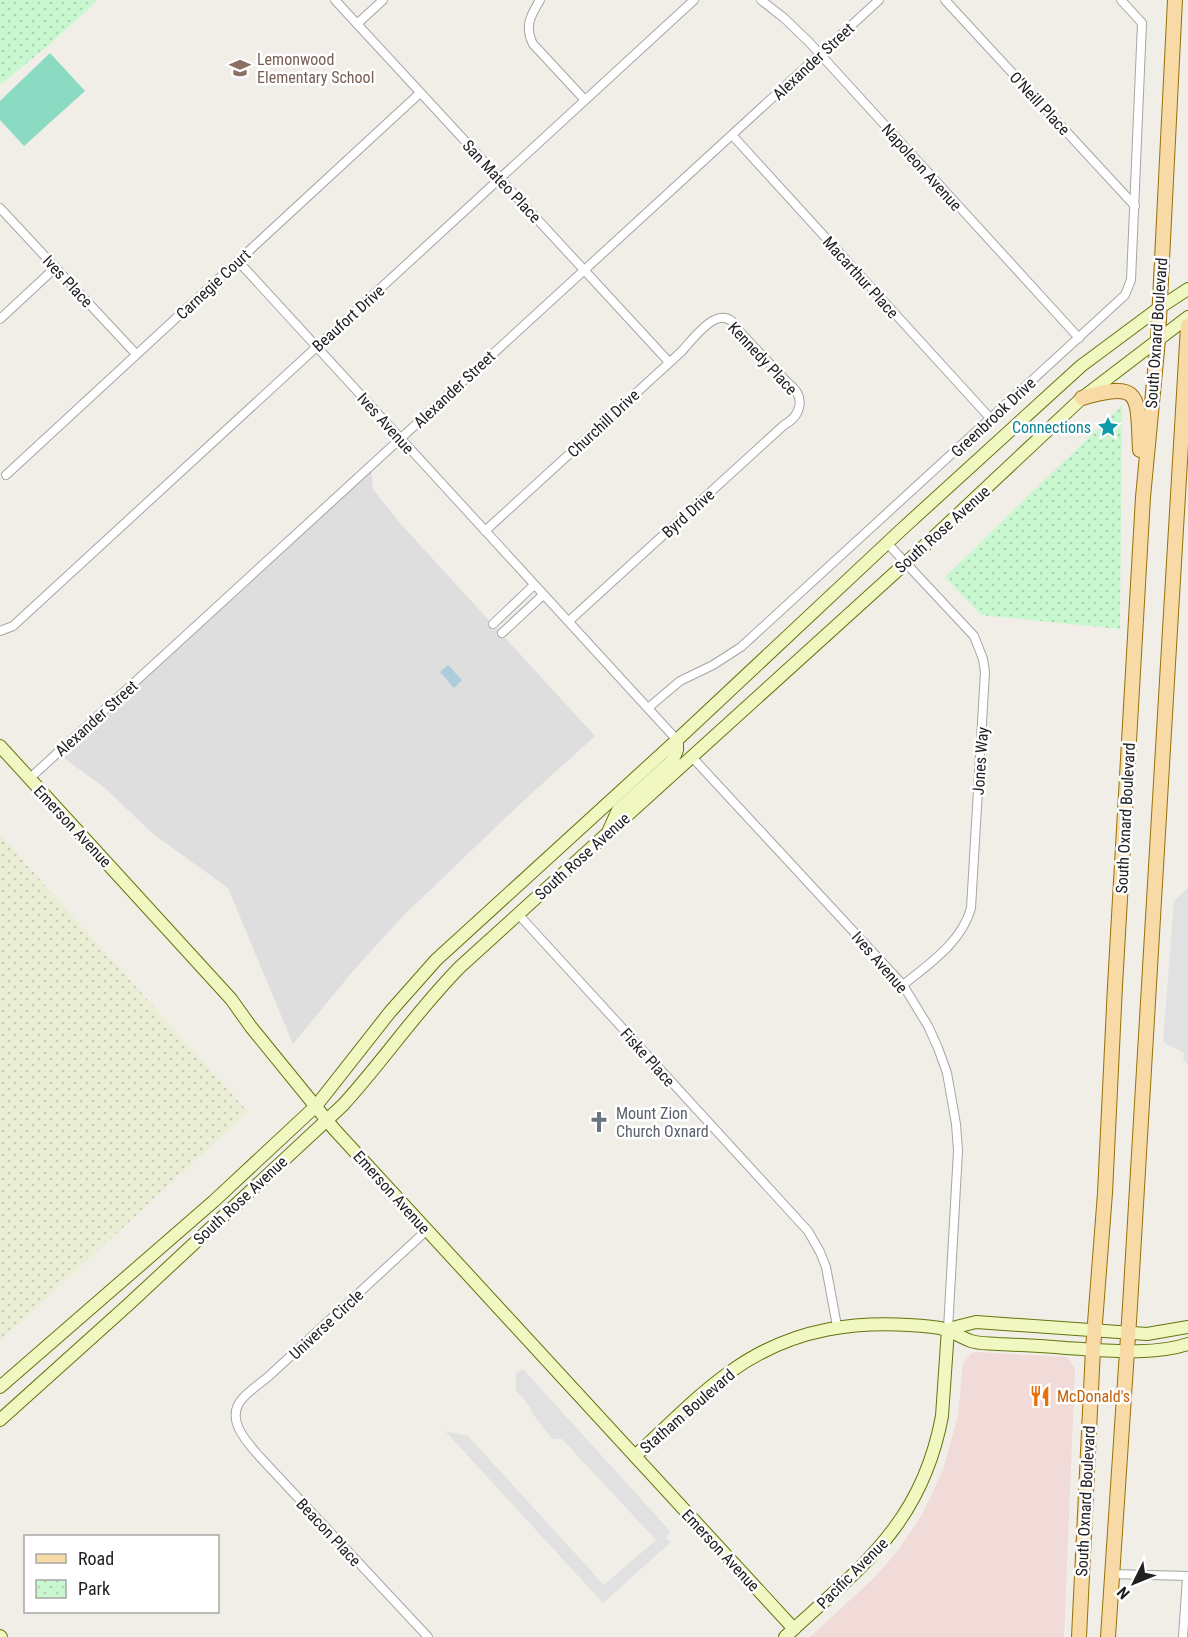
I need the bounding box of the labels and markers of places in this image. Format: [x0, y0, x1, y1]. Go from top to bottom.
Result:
place label: Lemonwood Elementary School [257, 50, 374, 87]
school or university icon: Lemonwood Elementary School [228, 56, 252, 80]
place icon: Connections [1096, 415, 1120, 439]
place label: Connections [1012, 418, 1091, 437]
place label: Mount Zion Church Oxnard [616, 1104, 709, 1141]
church icon: Mount Zion Church Oxnard [587, 1110, 611, 1134]
restaurant icon: McDonald's [1028, 1384, 1052, 1408]
place label: McDonald's [1057, 1387, 1130, 1406]

